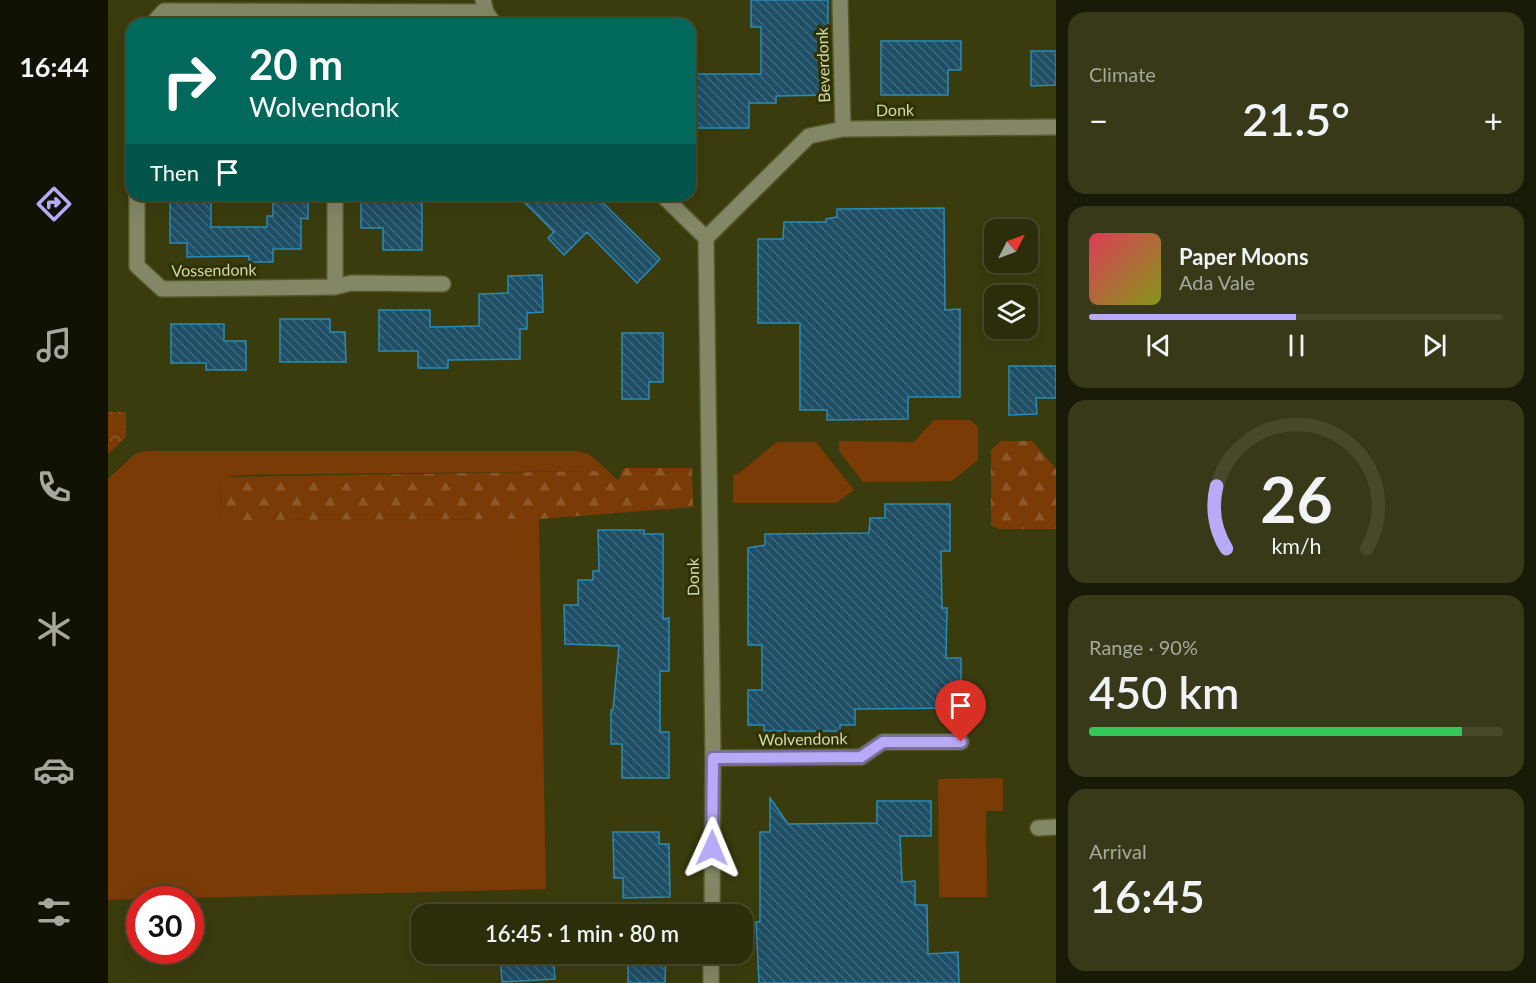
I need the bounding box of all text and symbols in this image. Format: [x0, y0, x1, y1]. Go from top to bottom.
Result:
street label: Beverdonk [812, 26, 833, 103]
text: 20 m [249, 39, 343, 89]
icon: right [150, 42, 228, 120]
text: 16:44 [19, 50, 89, 83]
text: Climate [1089, 62, 1156, 86]
text: Wolvendonk [249, 90, 399, 123]
text: 21.5° [1242, 92, 1350, 146]
street label: Donk [876, 100, 915, 119]
text: − [1089, 100, 1108, 140]
text: + [1484, 100, 1503, 140]
icon: arrive [211, 156, 244, 189]
text: Then [150, 159, 199, 186]
icon: directions [33, 183, 75, 225]
north arrow [984, 219, 1038, 273]
map controls [984, 219, 1038, 339]
text: Paper Moons [1179, 243, 1309, 270]
street label: Vossendonk [171, 259, 258, 280]
text: Ada Vale [1179, 270, 1255, 294]
button: layers [984, 285, 1038, 339]
icon: music [33, 324, 75, 366]
icon: previous [1142, 329, 1175, 362]
icon: pause [1280, 329, 1313, 362]
icon: next [1418, 329, 1451, 362]
text: 26 [1260, 461, 1332, 536]
icon: phone [33, 466, 75, 508]
text: km/h [1271, 533, 1321, 559]
street label: Donk [683, 557, 702, 596]
icon: climate [33, 608, 75, 650]
text: Range · 90% [1089, 635, 1198, 659]
text: 450 km [1089, 665, 1239, 719]
pin [935, 680, 986, 742]
icon: arrive [944, 689, 977, 722]
street label: Wolvendonk [758, 728, 849, 749]
icon: car [33, 749, 75, 791]
position arrow [680, 816, 744, 880]
text: Arrival [1089, 839, 1147, 863]
text: 16:45 [1089, 869, 1205, 923]
speed limit sign: 30 [126, 886, 204, 964]
icon: filters [33, 891, 75, 933]
text: 16:45 · 1 min · 80 m [485, 920, 679, 947]

